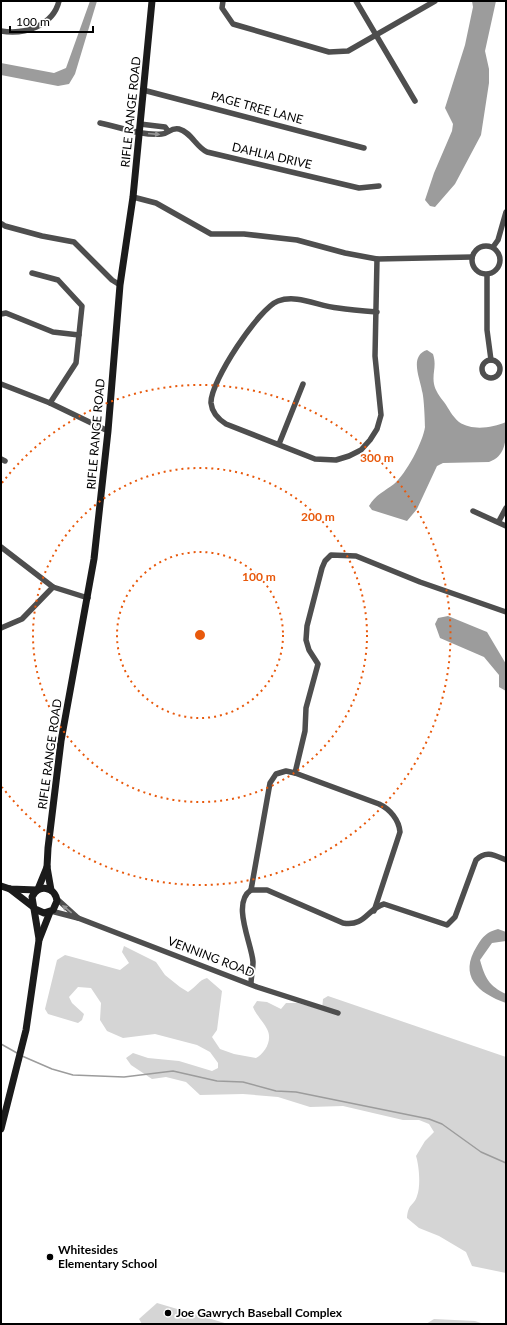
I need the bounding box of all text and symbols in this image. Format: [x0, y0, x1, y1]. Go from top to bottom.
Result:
scale bar [10, 8, 93, 34]
text: 100 m [16, 14, 50, 29]
street label: RIFLE RANGE ROAD [117, 56, 144, 168]
street label: PAGE TREE LANE [209, 88, 305, 127]
one-way arrow [148, 130, 160, 137]
street label: DAHLIA DRIVE [231, 139, 314, 172]
street label: RIFLE RANGE ROAD [83, 378, 108, 490]
text: 300 m [360, 450, 394, 465]
text: 200 m [301, 509, 335, 524]
text: 100 m [242, 569, 276, 584]
centre of rings [193, 628, 207, 642]
street label: RIFLE RANGE ROAD [34, 698, 65, 810]
one-way arrow [62, 904, 73, 913]
street label: VENNING ROAD [166, 933, 257, 980]
place label: Whitesides Elementary School [58, 1242, 157, 1271]
marker: Whitesides Elementary School [45, 1252, 55, 1262]
place label: Joe Gawrych Baseball Complex [176, 1305, 343, 1320]
marker: Joe Gawrych Baseball Complex [163, 1308, 173, 1318]

